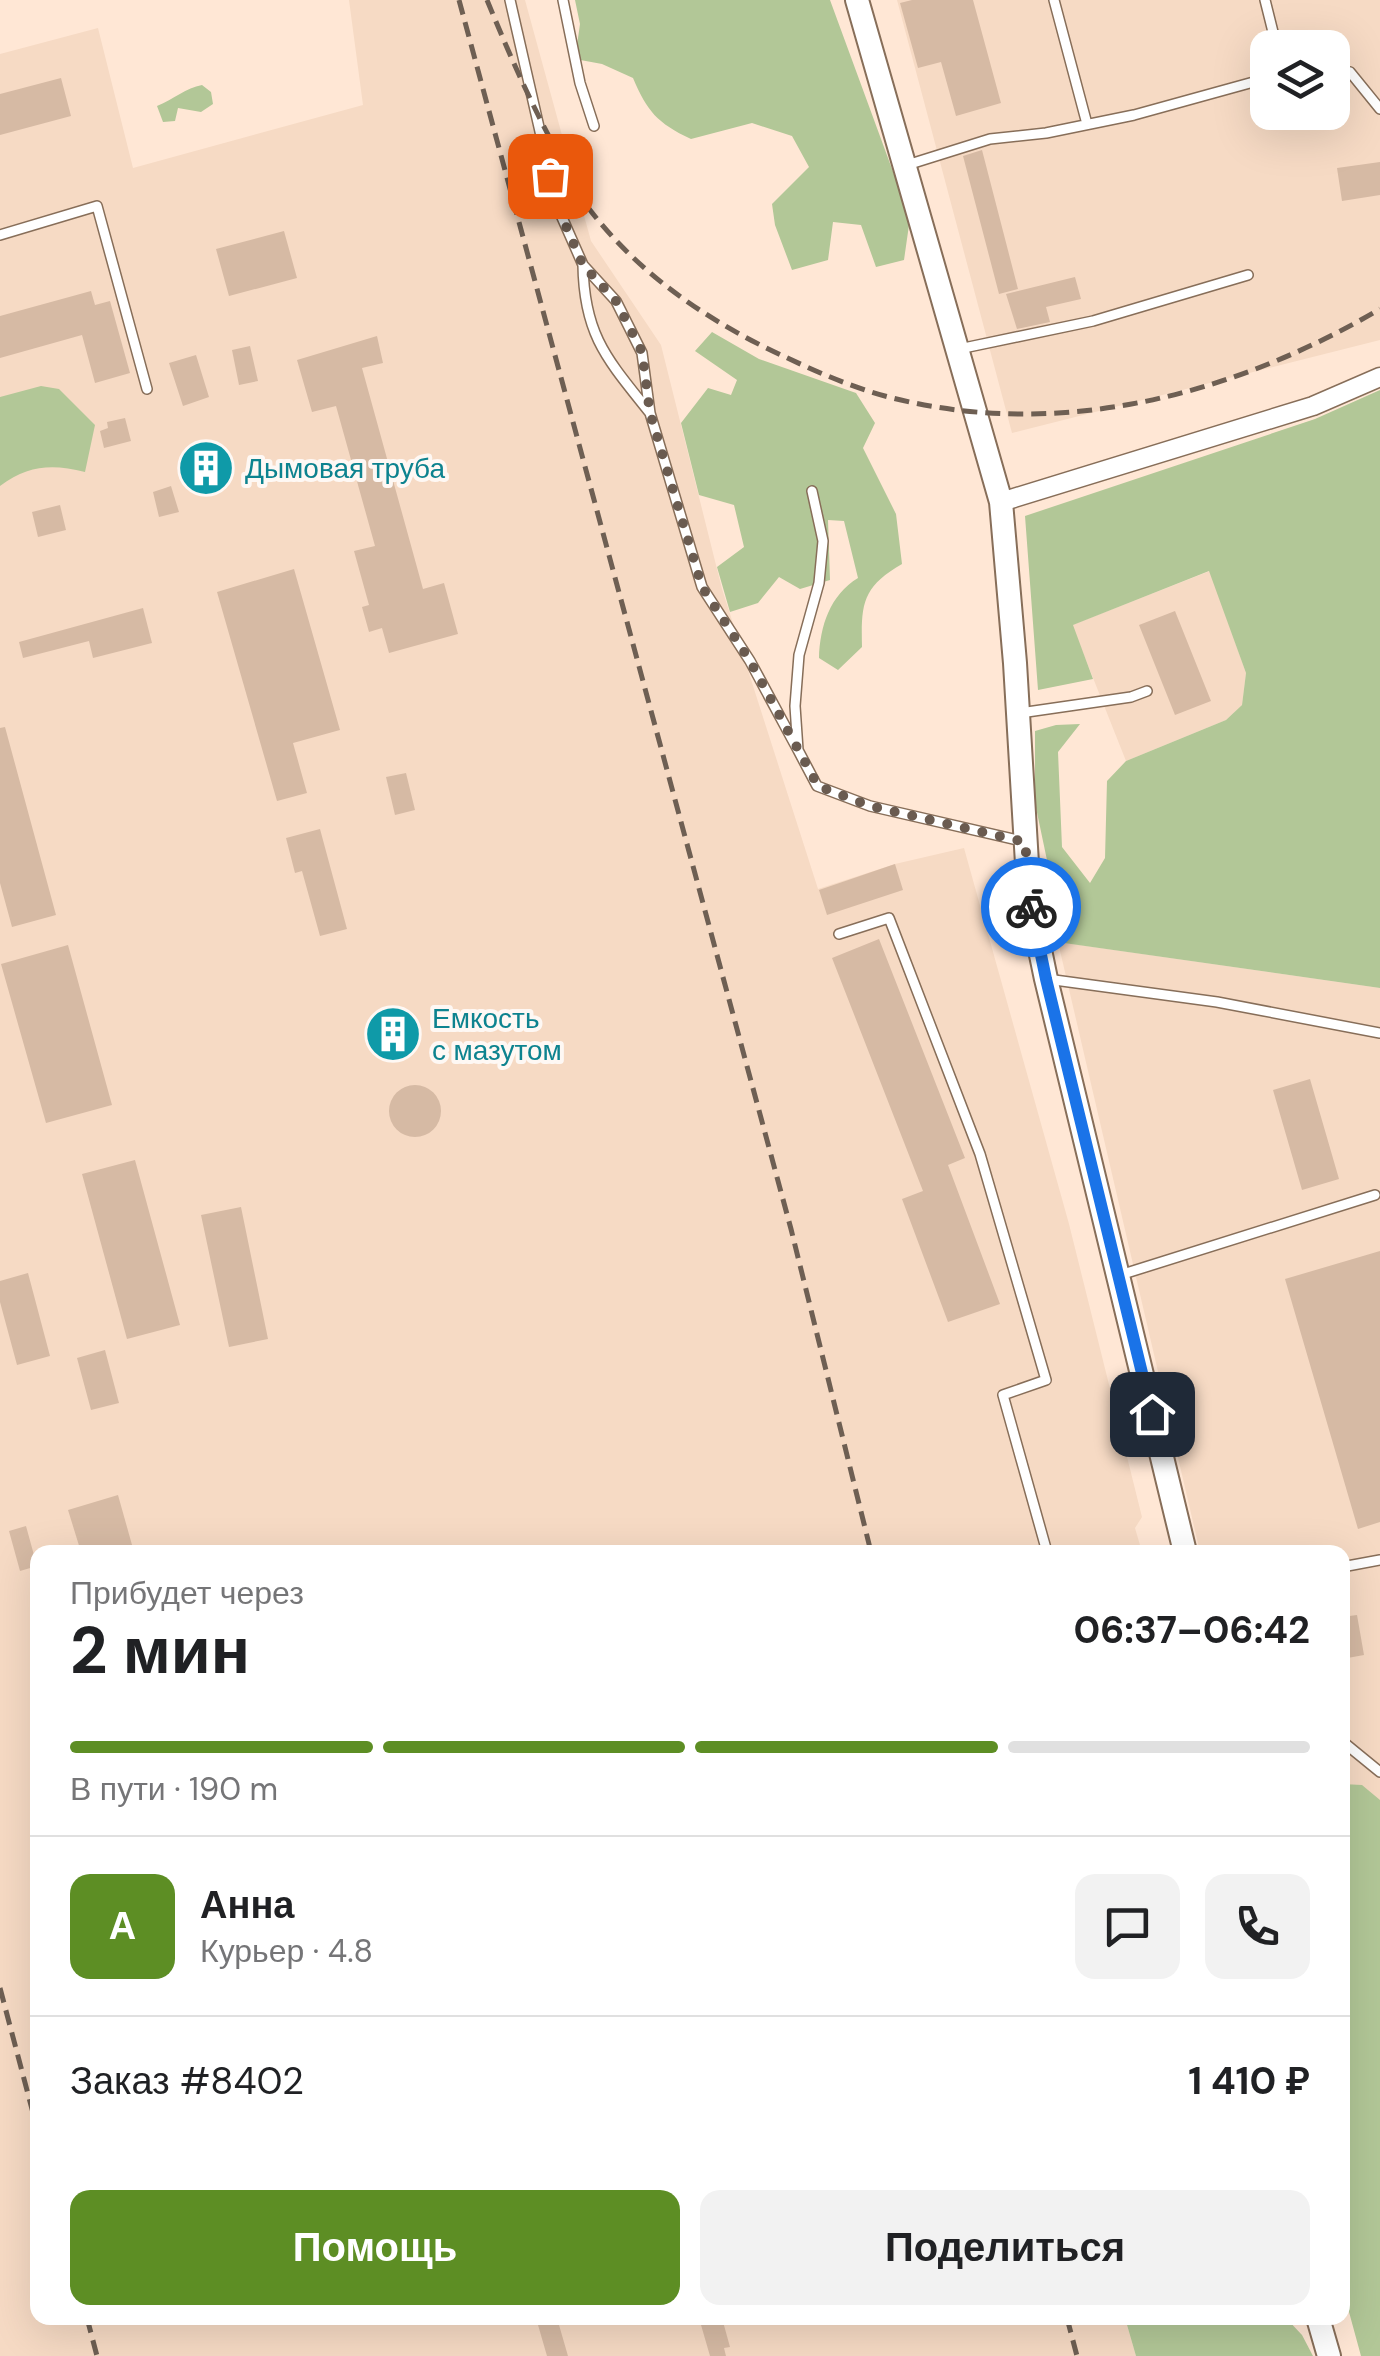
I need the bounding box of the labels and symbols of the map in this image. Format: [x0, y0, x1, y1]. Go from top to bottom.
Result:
pin [508, 134, 593, 219]
building icon: Дымовая труба [176, 438, 236, 498]
place label: Дымовая труба [245, 450, 445, 487]
courier [981, 857, 1081, 957]
place label: Емкость с мазутом [432, 1000, 562, 1069]
building icon: Емкость с мазутом [363, 1004, 423, 1064]
pin [1110, 1372, 1195, 1457]

